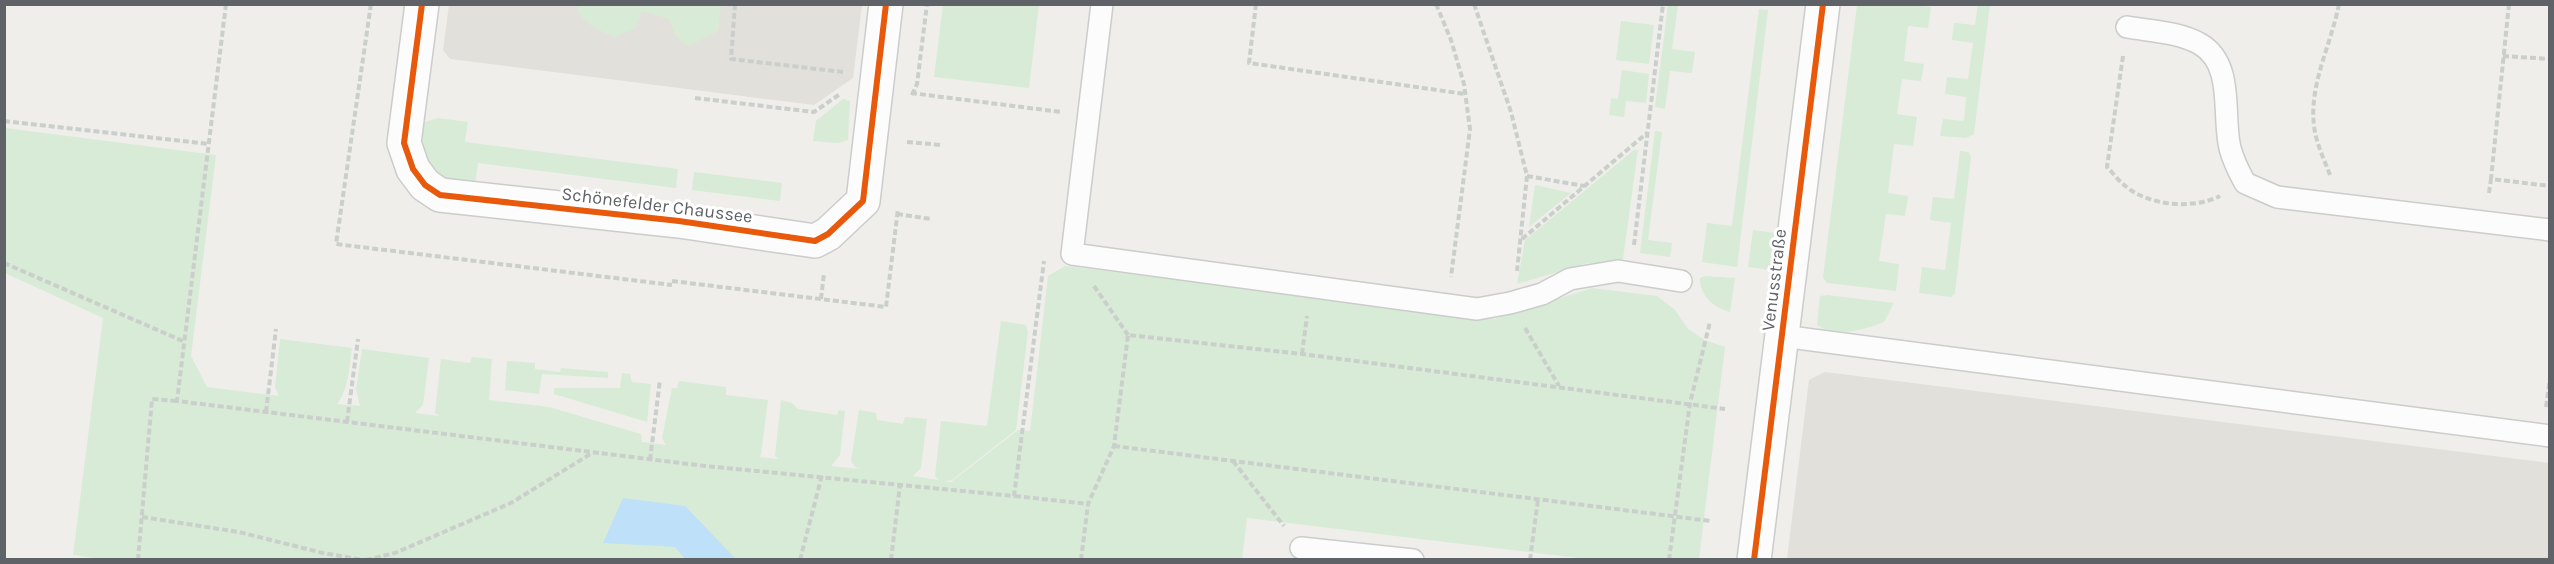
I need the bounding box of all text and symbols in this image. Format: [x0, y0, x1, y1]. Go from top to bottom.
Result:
street label: Schönefelder Chaussee [560, 182, 754, 228]
street label: Venusstraße [1757, 228, 1791, 332]

